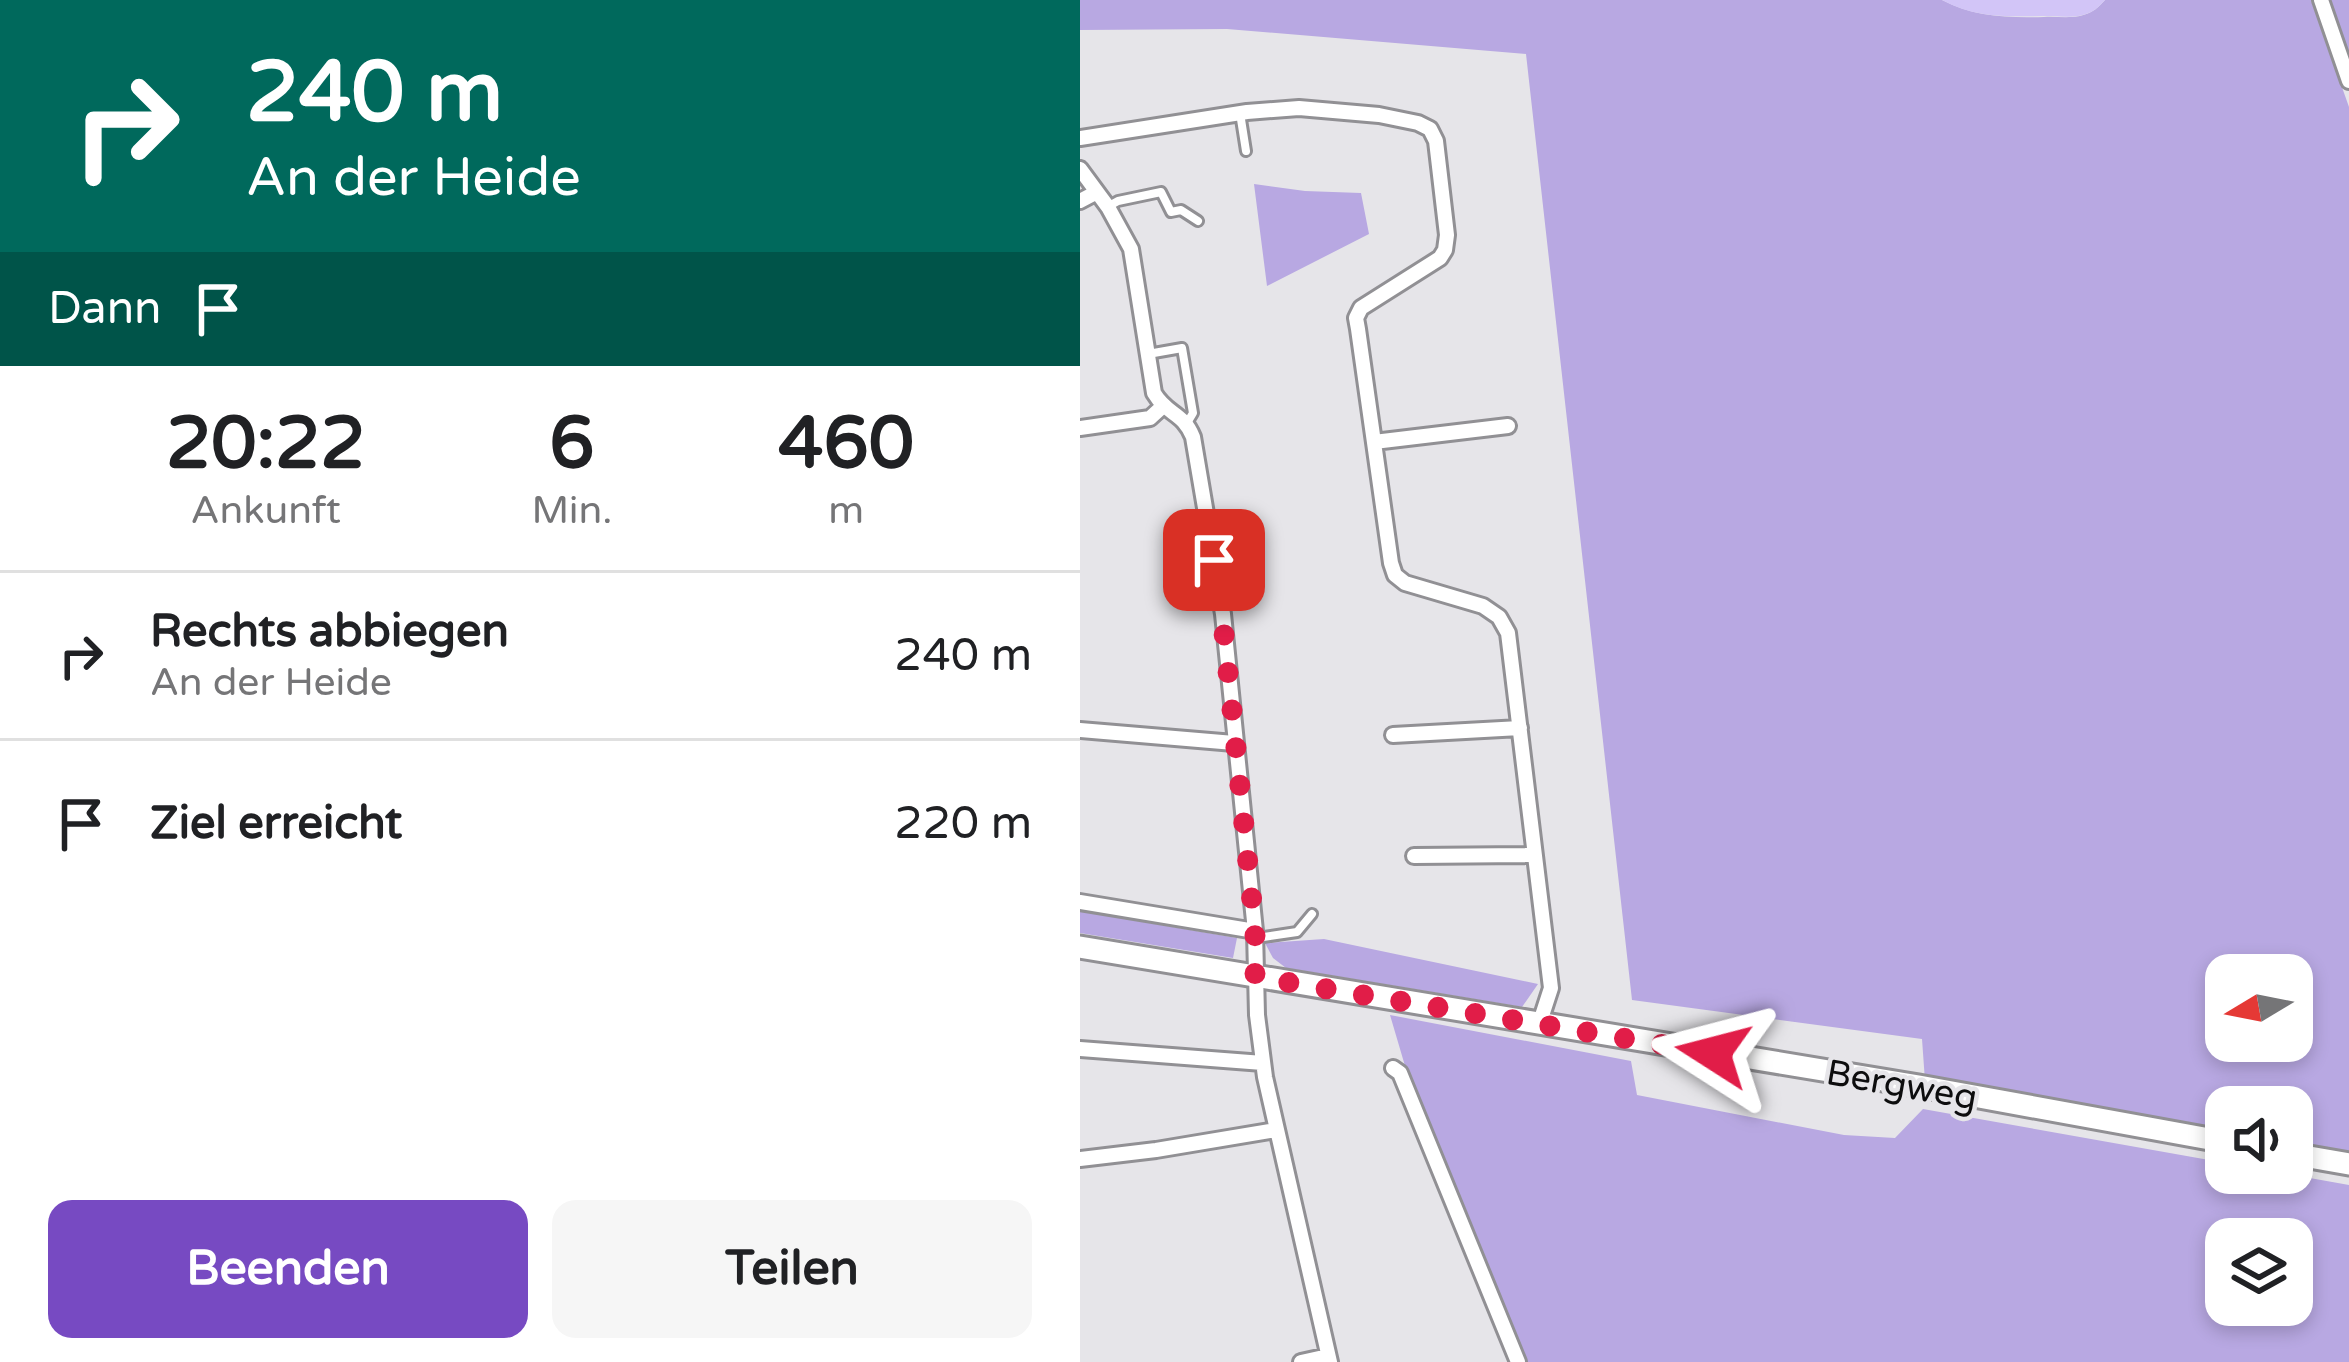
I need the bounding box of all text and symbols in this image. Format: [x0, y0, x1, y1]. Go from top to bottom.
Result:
text: 240 m [246, 43, 503, 144]
icon: right [48, 48, 204, 204]
text: An der Heide [246, 145, 581, 210]
icon: arrive [185, 276, 251, 342]
text: Dann [48, 282, 161, 336]
text: 20:22 [166, 401, 366, 488]
text: 6 [549, 401, 595, 488]
text: 460 [778, 401, 914, 488]
text: Ankunft [191, 487, 341, 534]
text: Min. [532, 487, 612, 534]
text: m [828, 487, 864, 534]
pin [1163, 509, 1265, 611]
icon: arrive [1181, 527, 1247, 593]
text: Rechts abbiegen [150, 605, 509, 659]
icon: right [48, 623, 114, 689]
text: 240 m [894, 629, 1032, 683]
text: An der Heide [150, 659, 392, 706]
icon: arrive [48, 791, 114, 857]
text: Ziel erreicht [150, 797, 402, 851]
text: 220 m [894, 797, 1032, 851]
north arrow [2205, 954, 2313, 1062]
map controls [2205, 954, 2313, 1326]
position arrow [1650, 990, 1776, 1116]
street label: Bergweg [1823, 1051, 1981, 1120]
button: sound [2205, 1086, 2313, 1194]
button: Beenden [48, 1200, 528, 1338]
button: Teilen [552, 1200, 1032, 1338]
button: layers [2205, 1218, 2313, 1326]

